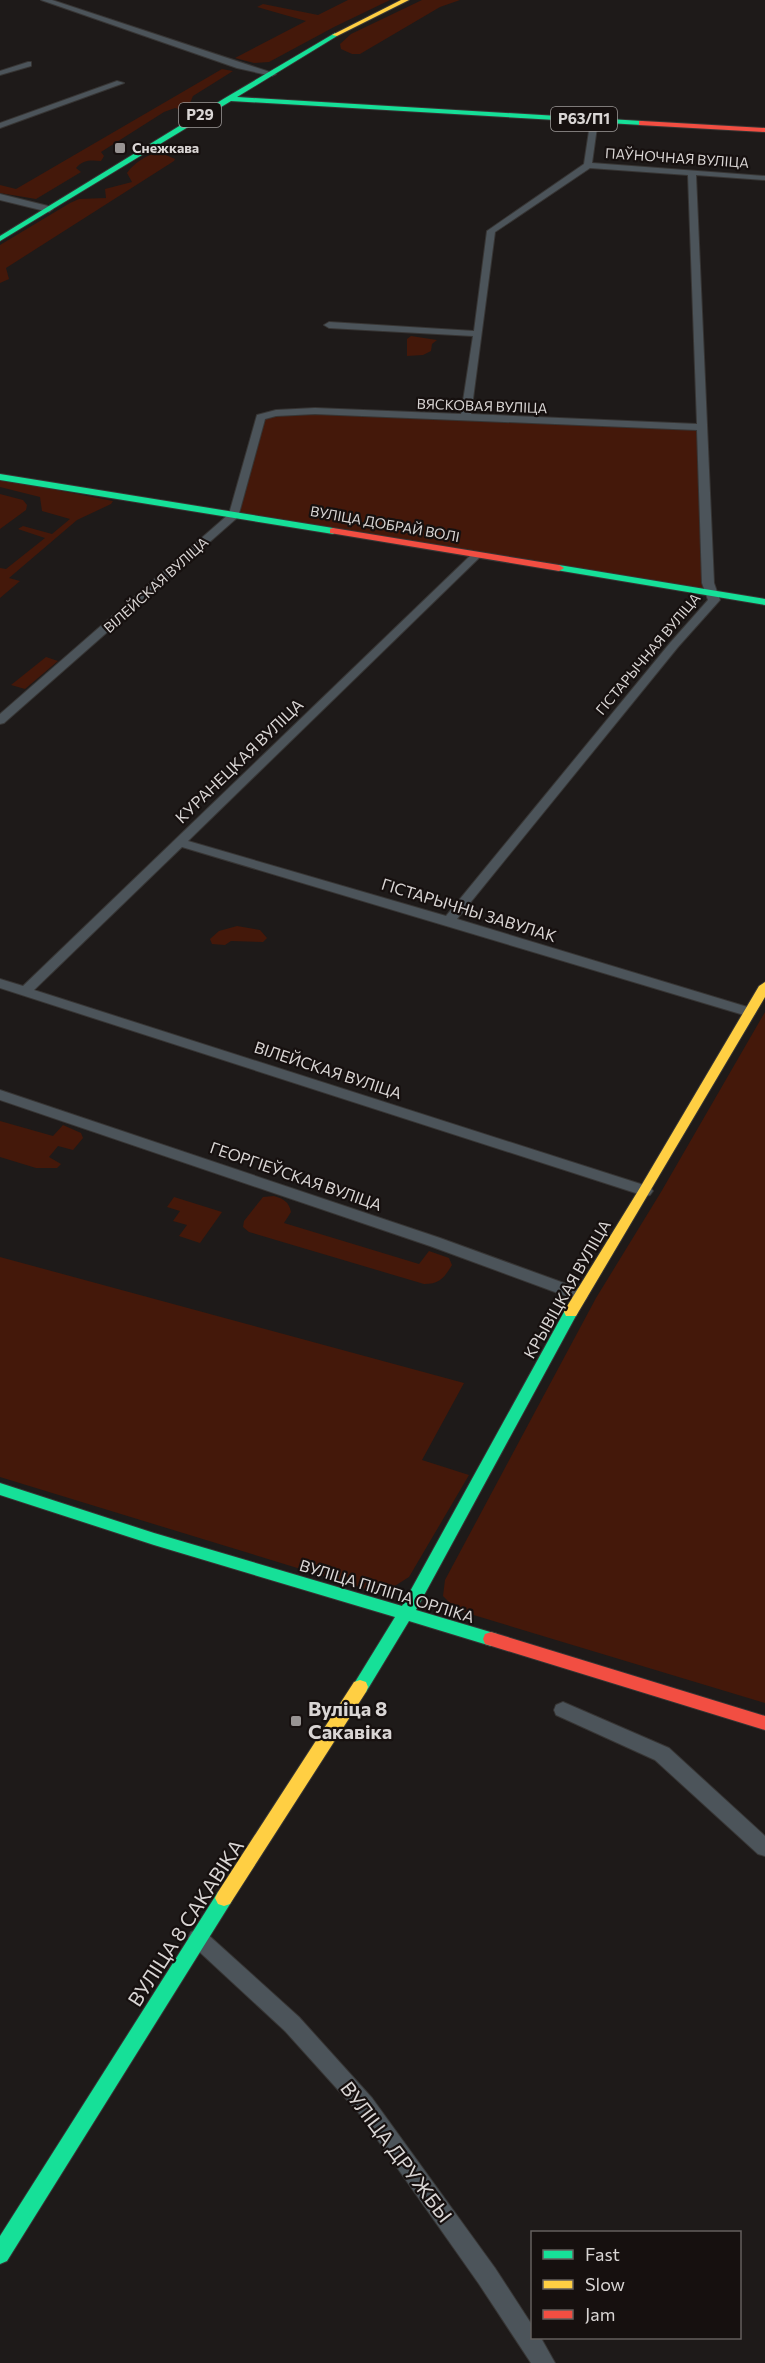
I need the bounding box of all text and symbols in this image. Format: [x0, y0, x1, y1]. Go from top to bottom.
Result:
road number: Р29 [179, 103, 221, 127]
road number: Р63/П1 [551, 107, 617, 131]
place label: Снежкава [132, 139, 199, 156]
marker: Снежкава [113, 141, 127, 155]
street label: ПАЎНОЧНАЯ ВУЛІЦА [605, 144, 750, 171]
street label: ВЯСКОВАЯ ВУЛІЦА [416, 395, 548, 416]
street label: ВУЛІЦА ДОБРАЙ ВОЛІ [309, 502, 461, 545]
street label: ВІЛЕЙСКАЯ ВУЛІЦА [100, 533, 212, 636]
street label: ГІСТАРЫЧНАЯ ВУЛІЦА [592, 589, 704, 718]
street label: КУРАНЕЦКАЯ ВУЛІЦА [171, 695, 306, 827]
street label: ГІСТАРЫЧНЫ ЗАВУЛАК [379, 874, 559, 945]
street label: ВІЛЕЙСКАЯ ВУЛІЦА [252, 1037, 404, 1102]
street label: ГЕОРГІЕЎСКАЯ ВУЛІЦА [208, 1137, 385, 1214]
street label: КРЫВІЦКАЯ ВУЛІЦА [519, 1216, 614, 1361]
street label: ВУЛІЦА ПІЛІПА ОРЛІКА [297, 1555, 477, 1626]
place label: Вуліца 8 Сакавіка [308, 1696, 392, 1743]
marker: Вуліца 8 Сакавіка [289, 1714, 303, 1728]
street label: ВУЛІЦА 8 САКАВІКА [122, 1834, 248, 2010]
street label: ВУЛІЦА ДРУЖБЫ [336, 2076, 458, 2227]
legend [531, 2231, 741, 2339]
text: Fast [585, 2243, 620, 2265]
text: Slow [585, 2273, 625, 2295]
text: Jam [585, 2303, 615, 2325]

